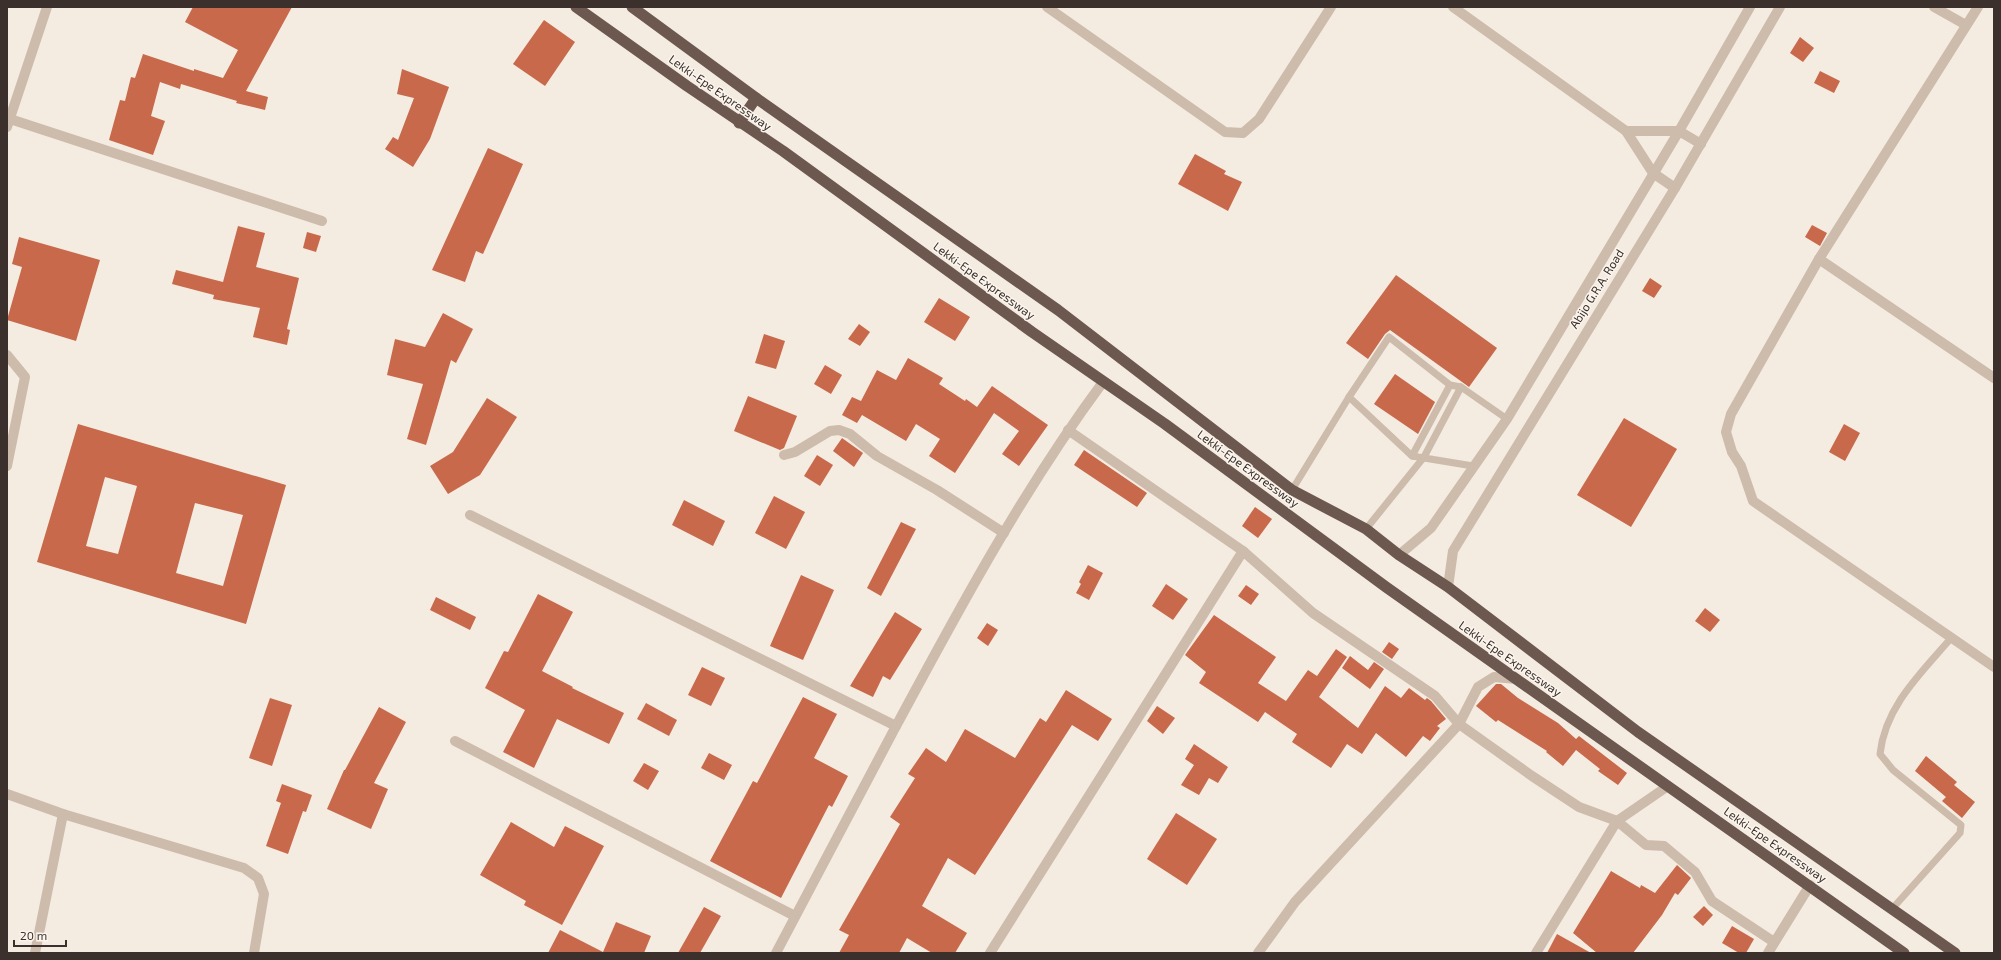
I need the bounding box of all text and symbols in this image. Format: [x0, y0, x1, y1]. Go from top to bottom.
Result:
street label: Lekki-Epe Expressway [667, 51, 775, 133]
street label: Lekki-Epe Expressway [931, 239, 1039, 322]
street label: Abijo G.R.A. Road [1566, 246, 1627, 331]
street label: Lekki-Epe Expressway [1195, 427, 1303, 510]
street label: Lekki-Epe Expressway [1457, 617, 1565, 699]
street label: Lekki-Epe Expressway [1722, 803, 1830, 885]
scale bar [14, 922, 66, 948]
text: 20 m [20, 928, 47, 942]

